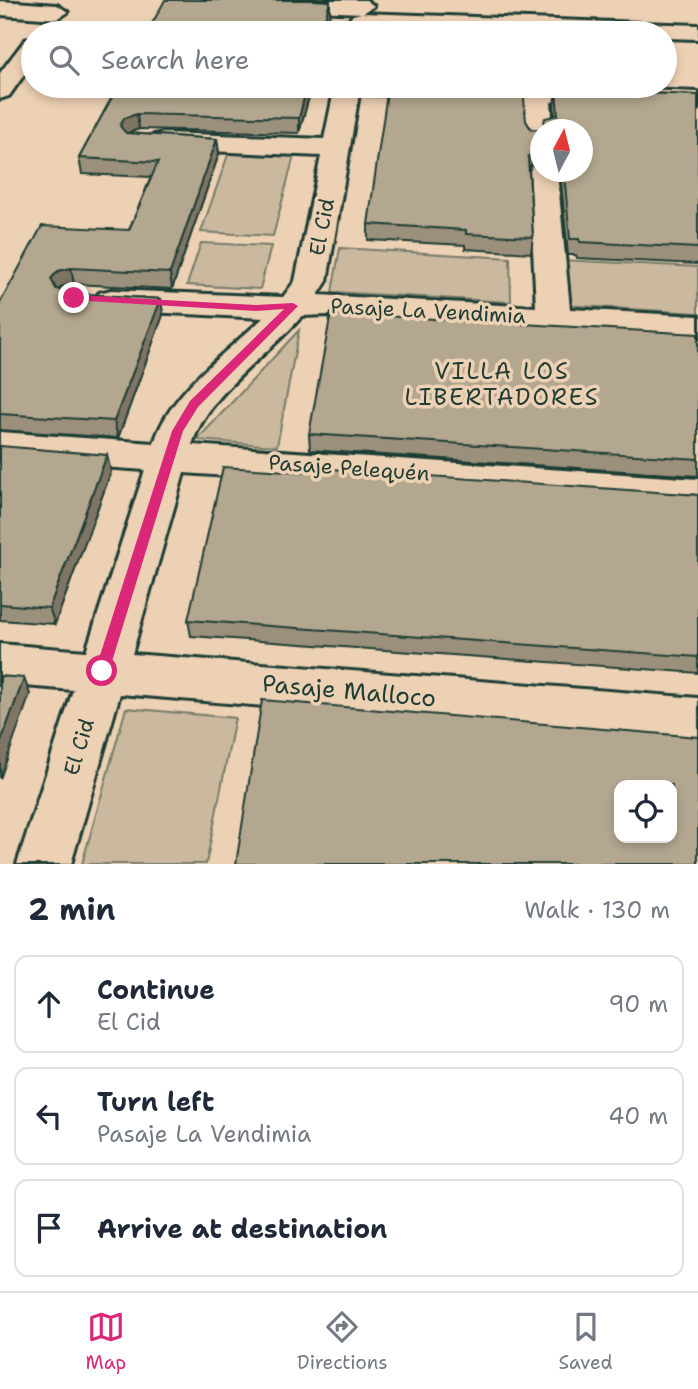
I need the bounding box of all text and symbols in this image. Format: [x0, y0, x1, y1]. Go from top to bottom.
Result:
search box [21, 21, 677, 98]
icon: search [45, 41, 83, 79]
text: Search here [101, 42, 250, 77]
north arrow [530, 119, 593, 182]
street label: El Cid [303, 196, 341, 258]
route end [58, 282, 89, 313]
street label: Pasaje La Vendimia [330, 292, 526, 330]
district label: VILLA LOS LIBERTADORES [404, 356, 600, 412]
street label: Pasaje Pelequén [267, 448, 431, 488]
route start [86, 655, 117, 686]
street label: Pasaje Malloco [261, 667, 437, 715]
street label: El Cid [57, 715, 101, 779]
map controls [614, 780, 677, 843]
button: locate [614, 780, 677, 843]
text: 2 min [28, 889, 115, 930]
text: Walk · 130 m [524, 895, 670, 925]
text: Continue [97, 972, 215, 1007]
icon: ahead [30, 985, 68, 1023]
text: 90 m [608, 989, 668, 1019]
text: El Cid [97, 1007, 161, 1037]
text: Turn left [97, 1084, 214, 1119]
icon: left [30, 1097, 68, 1135]
text: 40 m [608, 1101, 668, 1131]
text: Pasaje La Vendimia [97, 1119, 311, 1149]
icon: arrive [30, 1209, 68, 1247]
text: Arrive at destination [97, 1211, 387, 1246]
tab: Map [85, 1308, 126, 1375]
tab: Directions [297, 1308, 388, 1375]
tab: Saved [559, 1308, 613, 1375]

